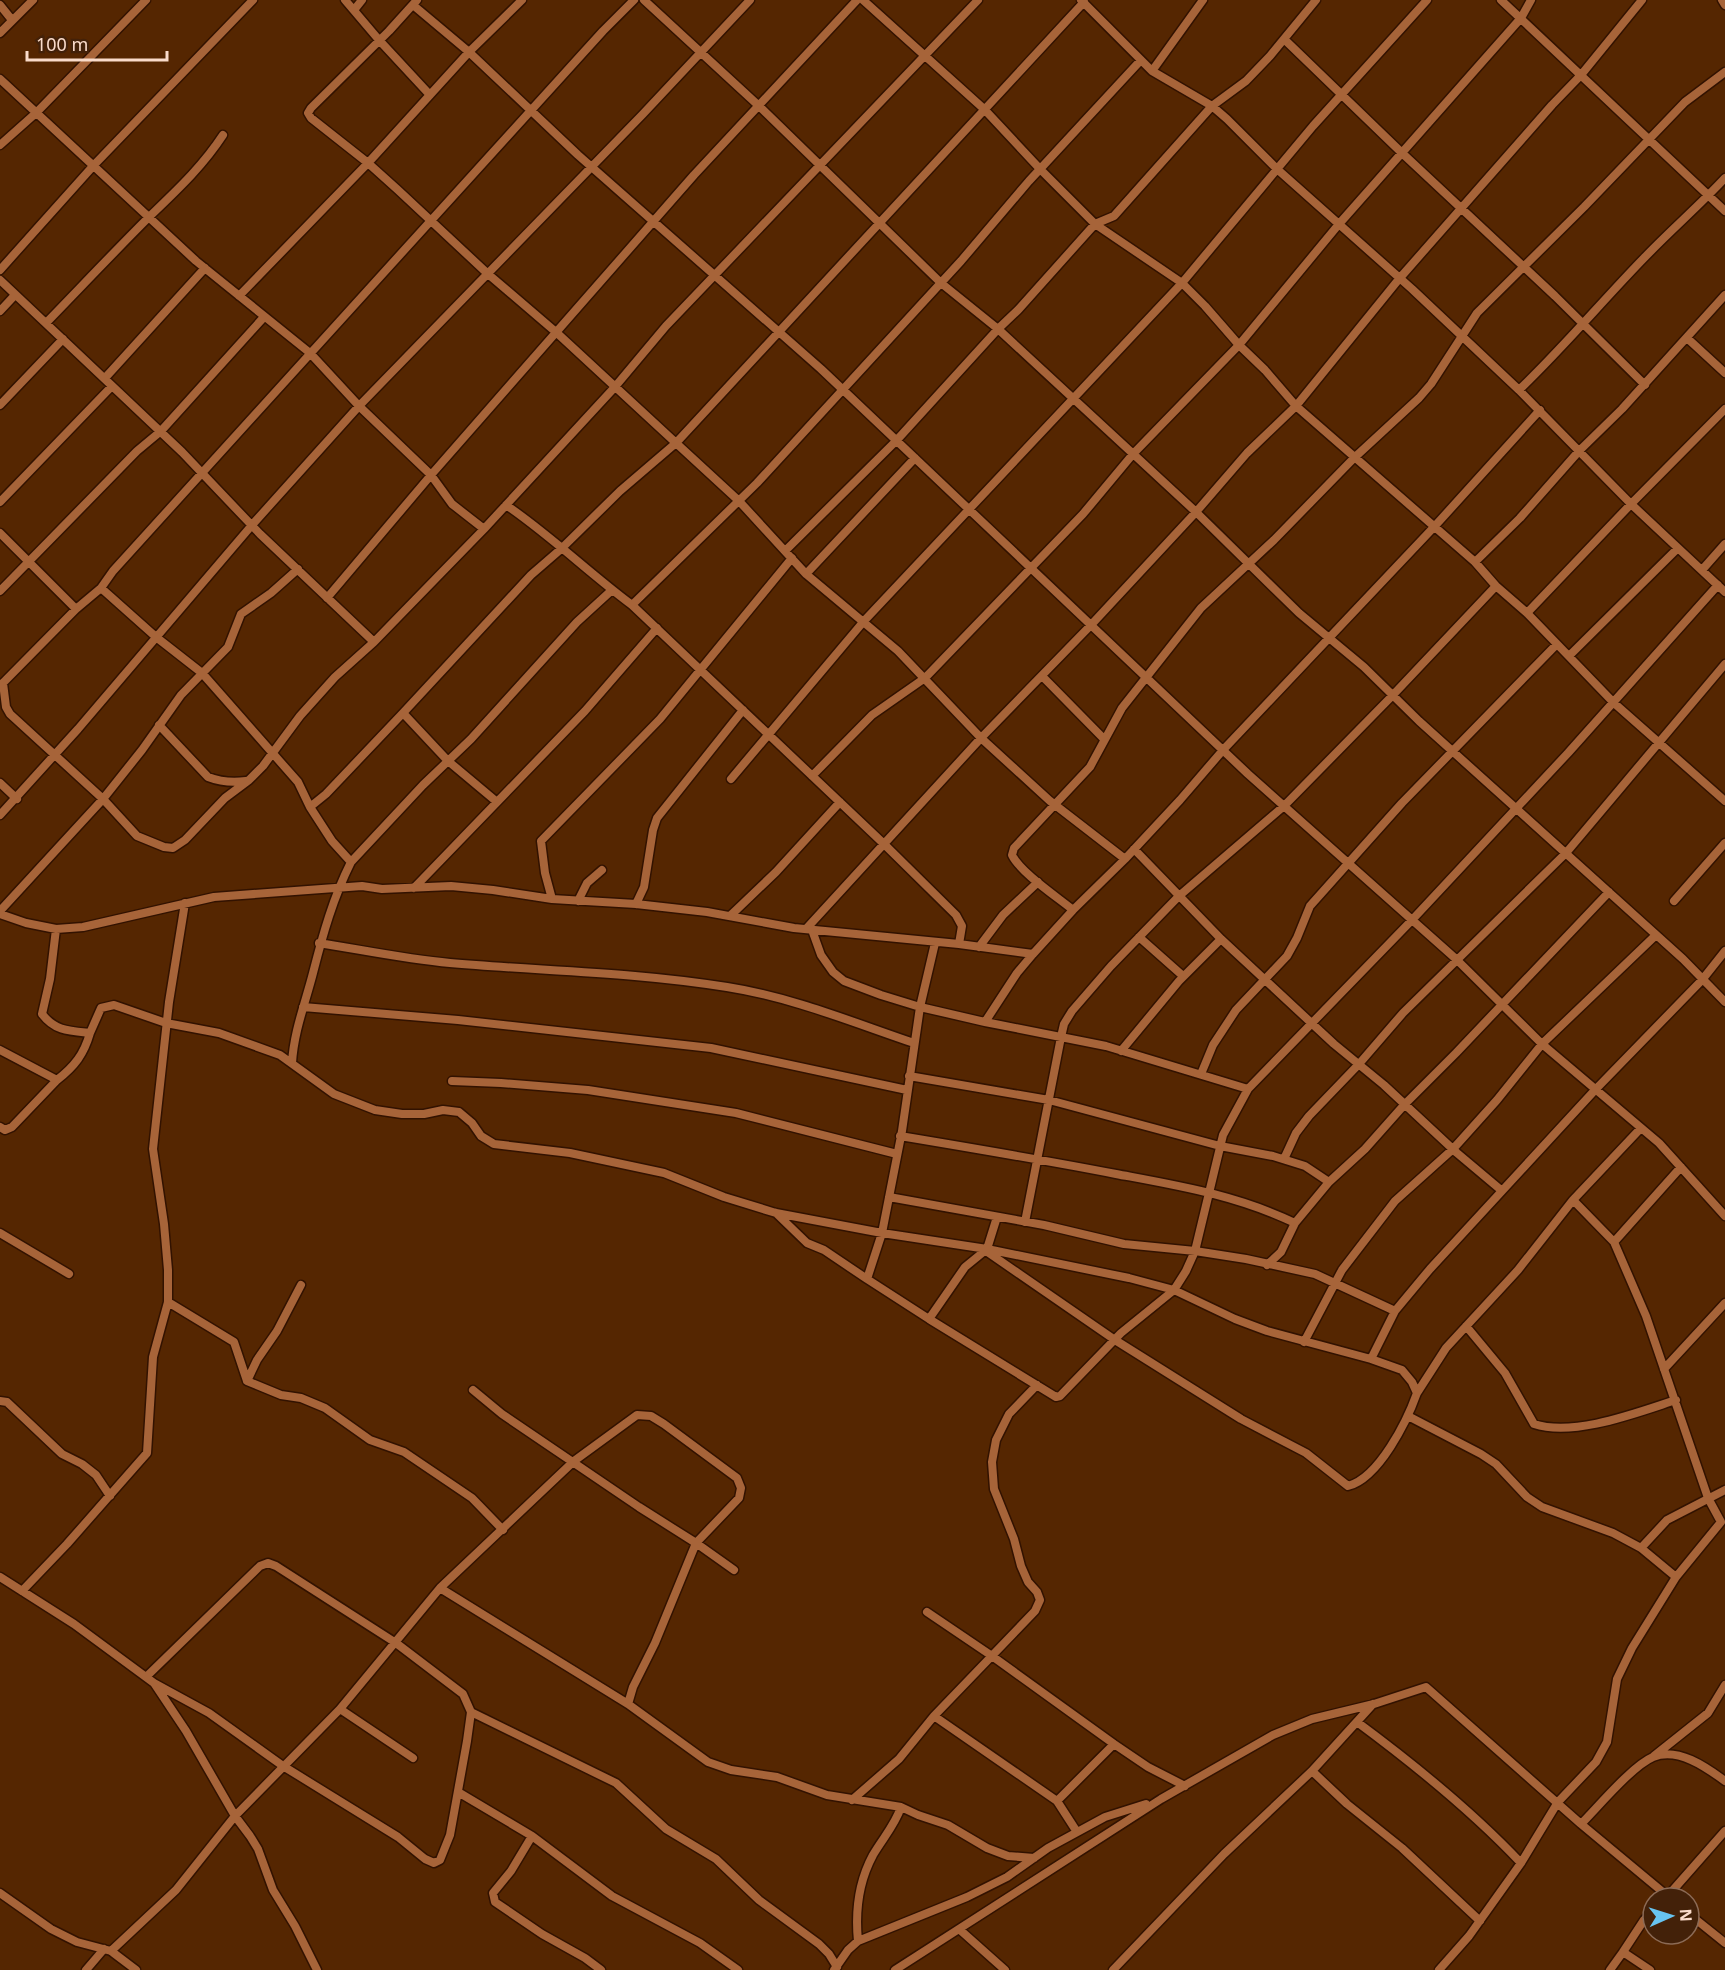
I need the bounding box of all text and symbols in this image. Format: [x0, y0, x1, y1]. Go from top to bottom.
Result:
scale bar [27, 24, 166, 62]
text: 100 m [36, 32, 88, 56]
north arrow [1641, 1886, 1701, 1946]
text: N [1675, 1908, 1697, 1922]

